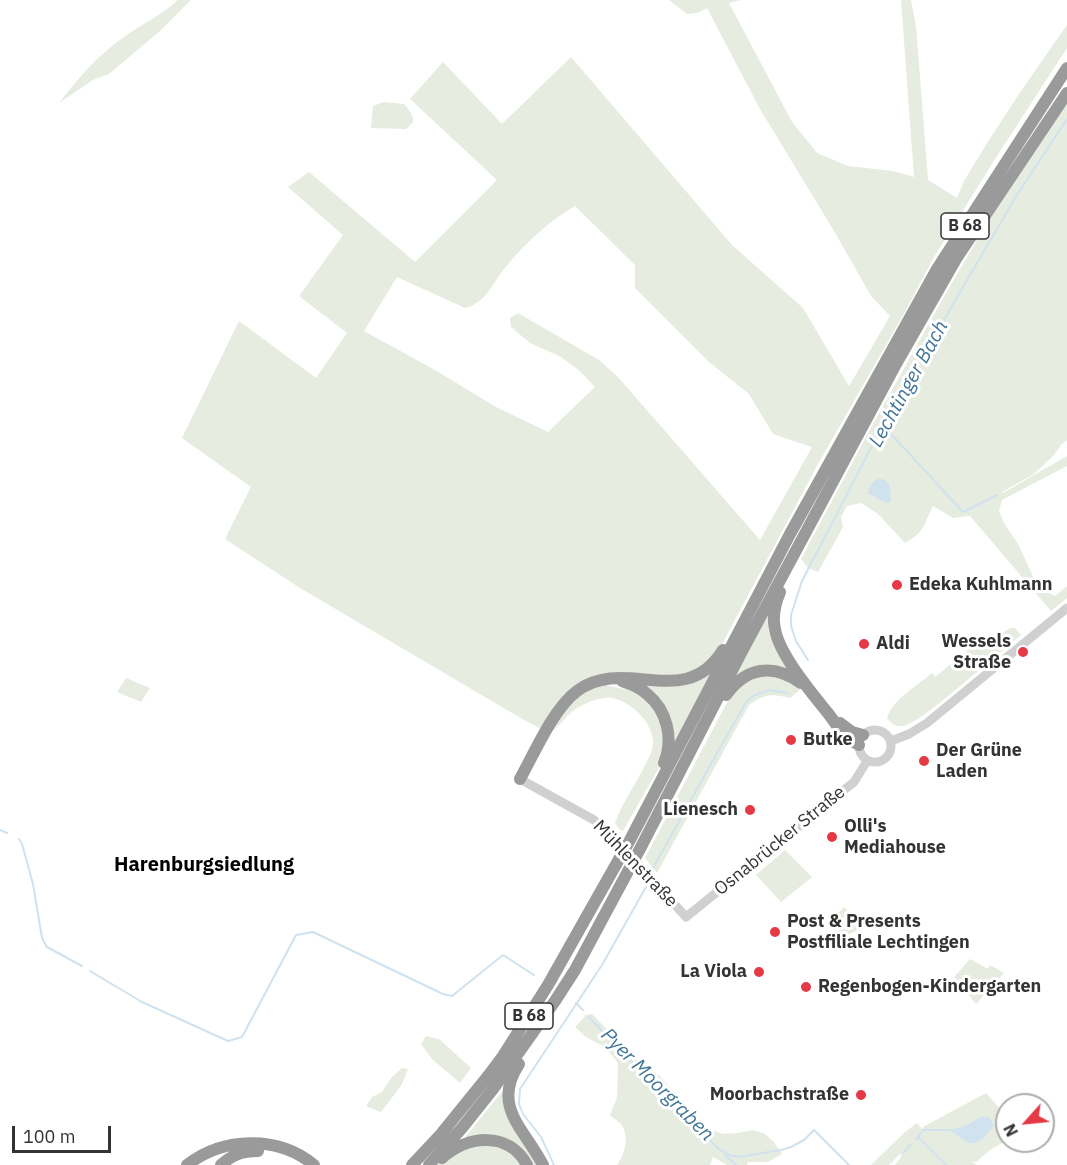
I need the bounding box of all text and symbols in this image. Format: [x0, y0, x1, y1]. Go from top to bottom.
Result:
road number: B 68 [941, 213, 989, 239]
water label: Lechtinger Bach [864, 316, 954, 452]
place label: Edeka Kuhlmann [909, 574, 1053, 596]
marker: Edeka Kuhlmann [890, 578, 904, 592]
place label: Wessels Straße [941, 631, 1011, 674]
place label: Aldi [876, 633, 910, 655]
marker: Aldi [857, 637, 871, 651]
marker: Wessels Straße [1016, 645, 1030, 659]
place label: Butke [803, 729, 853, 751]
marker: Butke [784, 733, 798, 747]
place label: Der Grüne Laden [936, 740, 1022, 783]
marker: Der Grüne Laden [917, 754, 931, 768]
street label: Osnabrücker Straße [710, 782, 850, 900]
place label: Lienesch [663, 799, 738, 821]
marker: Lienesch [743, 803, 757, 817]
street label: Mühlenstraße [588, 816, 682, 912]
place label: Olli's Mediahouse [844, 816, 946, 858]
marker: Olli's Mediahouse [825, 830, 839, 844]
district label: Harenburgsiedlung [114, 853, 294, 877]
place label: Post & Presents Postfiliale Lechtingen [787, 911, 970, 954]
marker: Post & Presents Postfiliale Lechtingen [768, 925, 782, 939]
place label: La Viola [680, 961, 747, 983]
marker: La Viola [752, 965, 766, 979]
place label: Regenbogen-Kindergarten [818, 976, 1041, 998]
marker: Regenbogen-Kindergarten [799, 980, 813, 994]
road number: B 68 [505, 1003, 553, 1029]
water label: Pyer Moorgraben [596, 1024, 718, 1146]
place label: Moorbachstraße [710, 1084, 849, 1106]
marker: Moorbachstraße [854, 1088, 868, 1102]
north arrow [995, 1093, 1055, 1153]
scale bar [15, 1114, 114, 1152]
text: N [999, 1121, 1022, 1140]
text: 100 m [23, 1125, 75, 1148]

